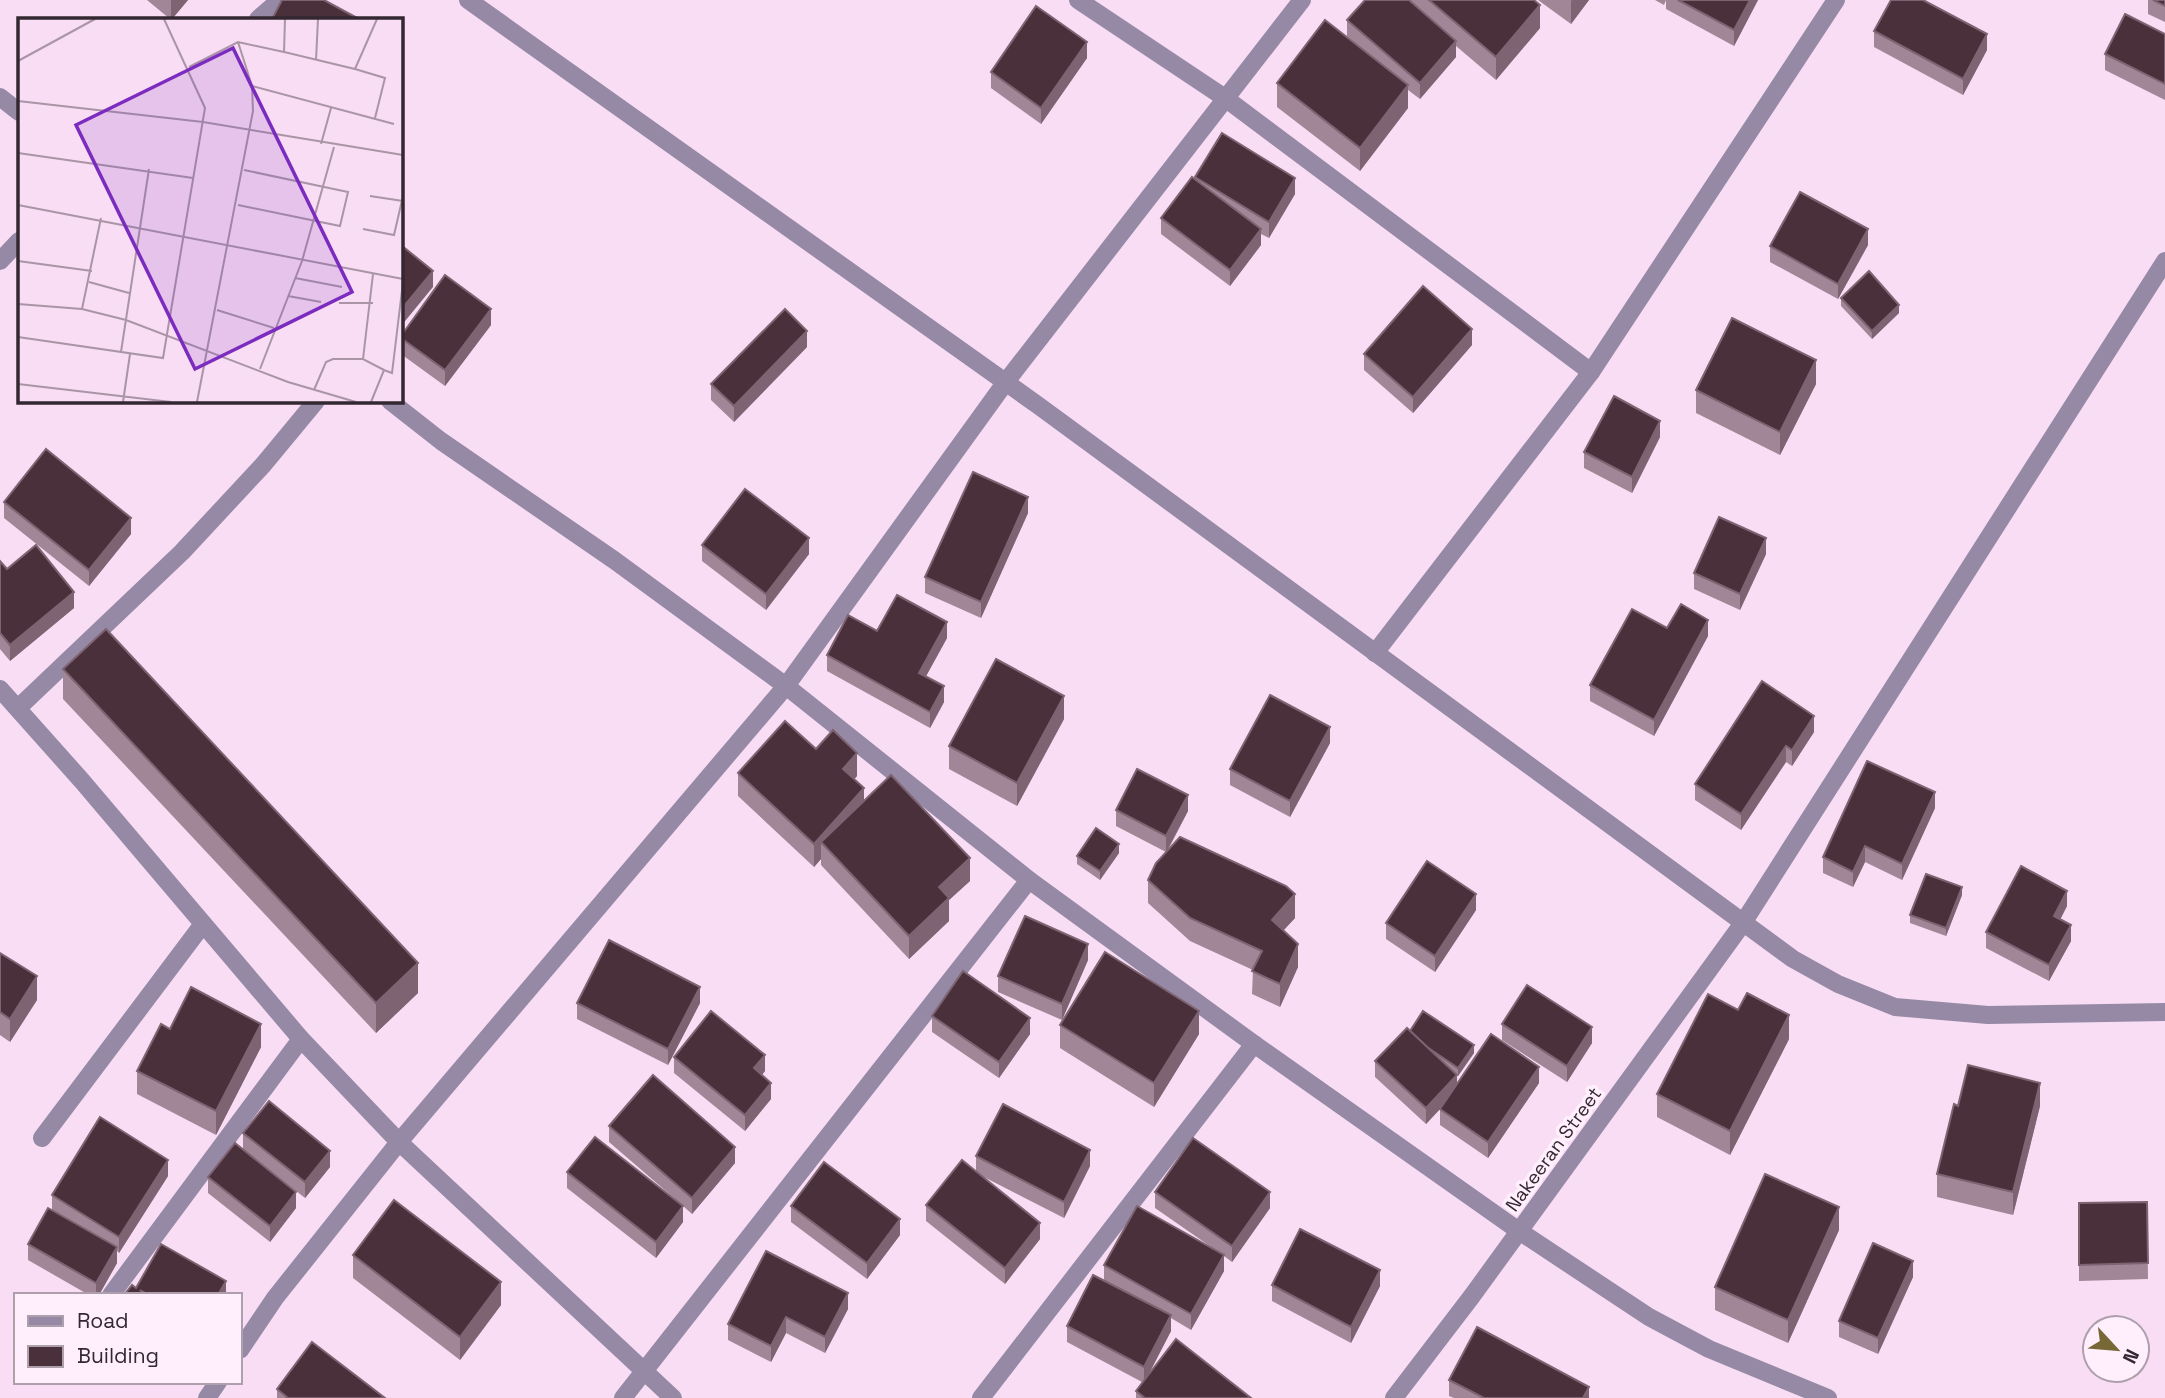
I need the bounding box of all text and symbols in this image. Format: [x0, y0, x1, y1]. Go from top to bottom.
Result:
inset map [18, 18, 402, 402]
street label: Nakeeran Street [1500, 1082, 1607, 1217]
legend [14, 1293, 242, 1384]
text: Road [77, 1307, 129, 1334]
north arrow [2081, 1314, 2151, 1384]
text: Building [77, 1342, 159, 1369]
text: N [2117, 1345, 2145, 1367]

